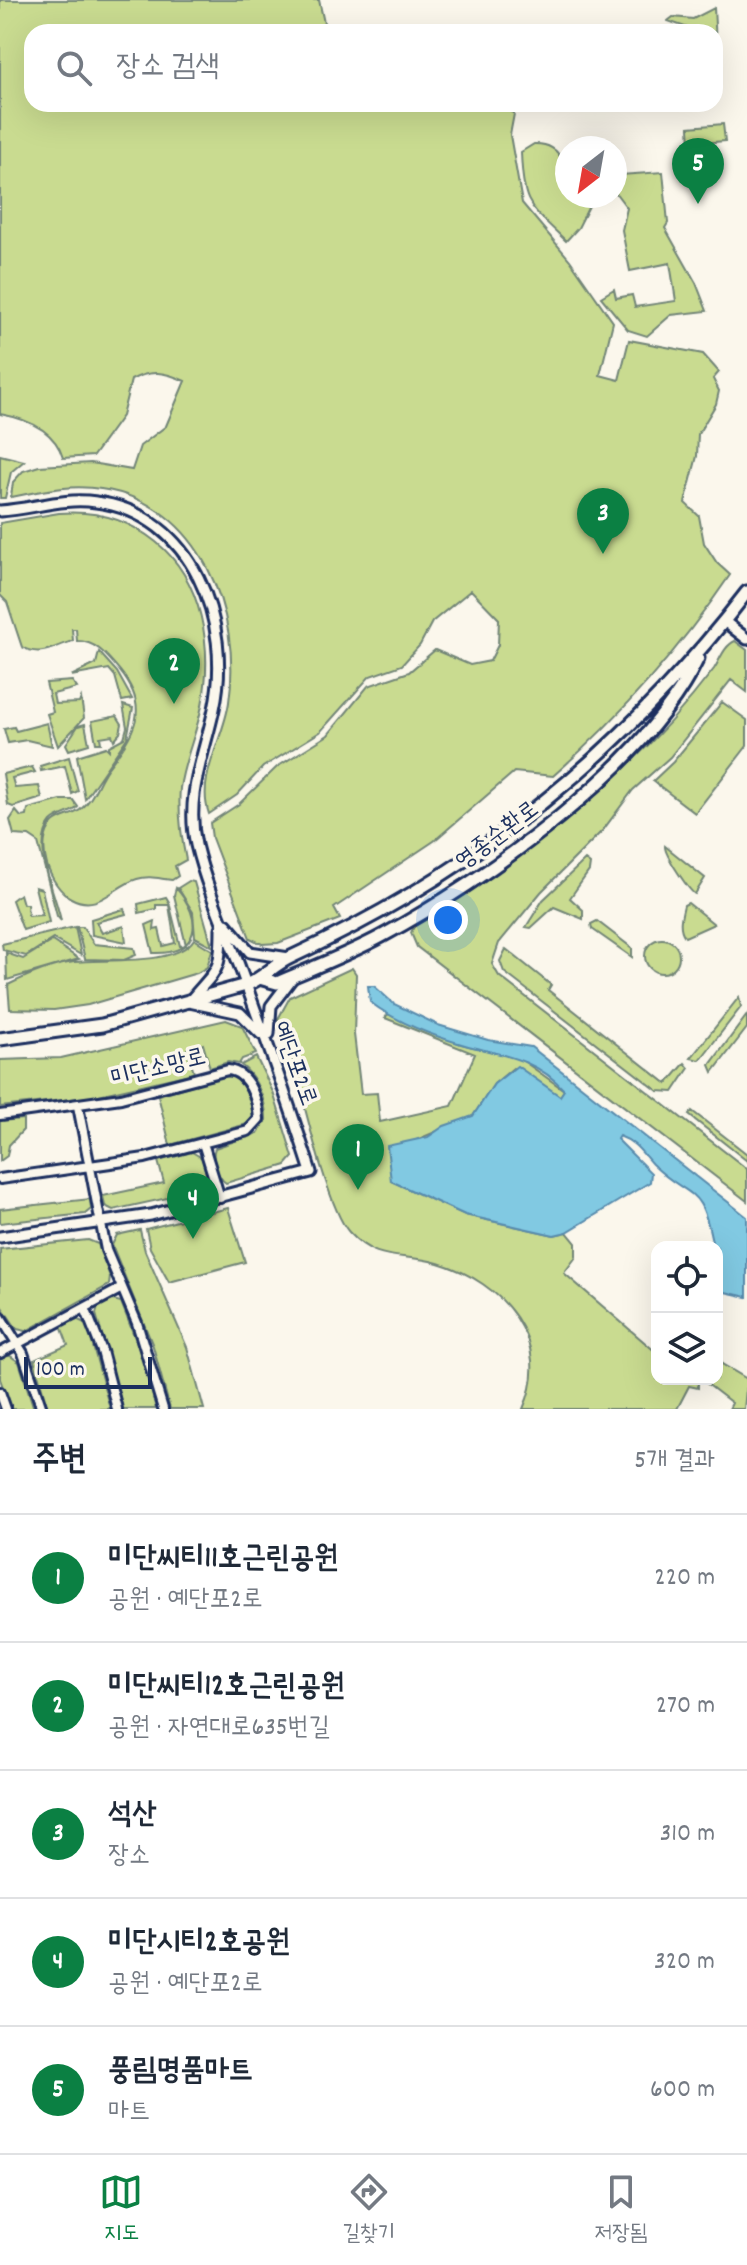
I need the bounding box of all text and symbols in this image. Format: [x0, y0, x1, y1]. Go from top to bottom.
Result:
search box [24, 24, 723, 112]
icon: search [52, 46, 96, 90]
text: 장소 검색 [116, 47, 219, 90]
north arrow [555, 136, 627, 208]
pin: 5 [672, 138, 724, 204]
pin: 3 [577, 488, 629, 554]
pin: 2 [148, 638, 200, 704]
street label: 영종순환로 [449, 794, 547, 879]
your location [428, 900, 468, 940]
street label: 예단포2로 [262, 1017, 324, 1111]
street label: 미단소망로 [108, 1041, 210, 1097]
pin: 1 [332, 1124, 384, 1190]
pin: 4 [167, 1173, 219, 1239]
map controls [651, 1241, 723, 1385]
button: locate [651, 1241, 723, 1313]
button: layers [651, 1313, 723, 1385]
scale bar [24, 1353, 152, 1389]
text: 100 m [36, 1355, 85, 1386]
text: 주변 [32, 1437, 87, 1486]
text: 5개 결과 [634, 1443, 715, 1480]
text: 미단씨티11호근린공원 [108, 1539, 338, 1582]
text: 1 [55, 1560, 61, 1597]
text: 220 m [654, 1560, 715, 1597]
text: 공원 · 예단포2로 [108, 1582, 263, 1619]
text: 미단씨티12호근린공원 [108, 1667, 345, 1710]
text: 2 [52, 1688, 64, 1725]
text: 270 m [656, 1688, 715, 1725]
text: 공원 · 자연대로635번길 [108, 1710, 330, 1747]
text: 석산 [108, 1795, 156, 1838]
text: 3 [52, 1816, 64, 1853]
text: 310 m [660, 1816, 715, 1853]
text: 장소 [108, 1838, 150, 1875]
text: 미단시티2호공원 [108, 1923, 290, 1966]
text: 4 [53, 1944, 63, 1981]
text: 320 m [654, 1944, 715, 1981]
text: 공원 · 예단포2로 [108, 1966, 263, 2003]
text: 풍림명품마트 [108, 2051, 253, 2094]
text: 5 [52, 2072, 64, 2109]
text: 600 m [650, 2072, 715, 2109]
text: 마트 [108, 2094, 150, 2131]
tab: 지도 [99, 2170, 143, 2250]
tab: 길찾기 [342, 2170, 395, 2250]
tab: 저장됨 [594, 2170, 648, 2250]

